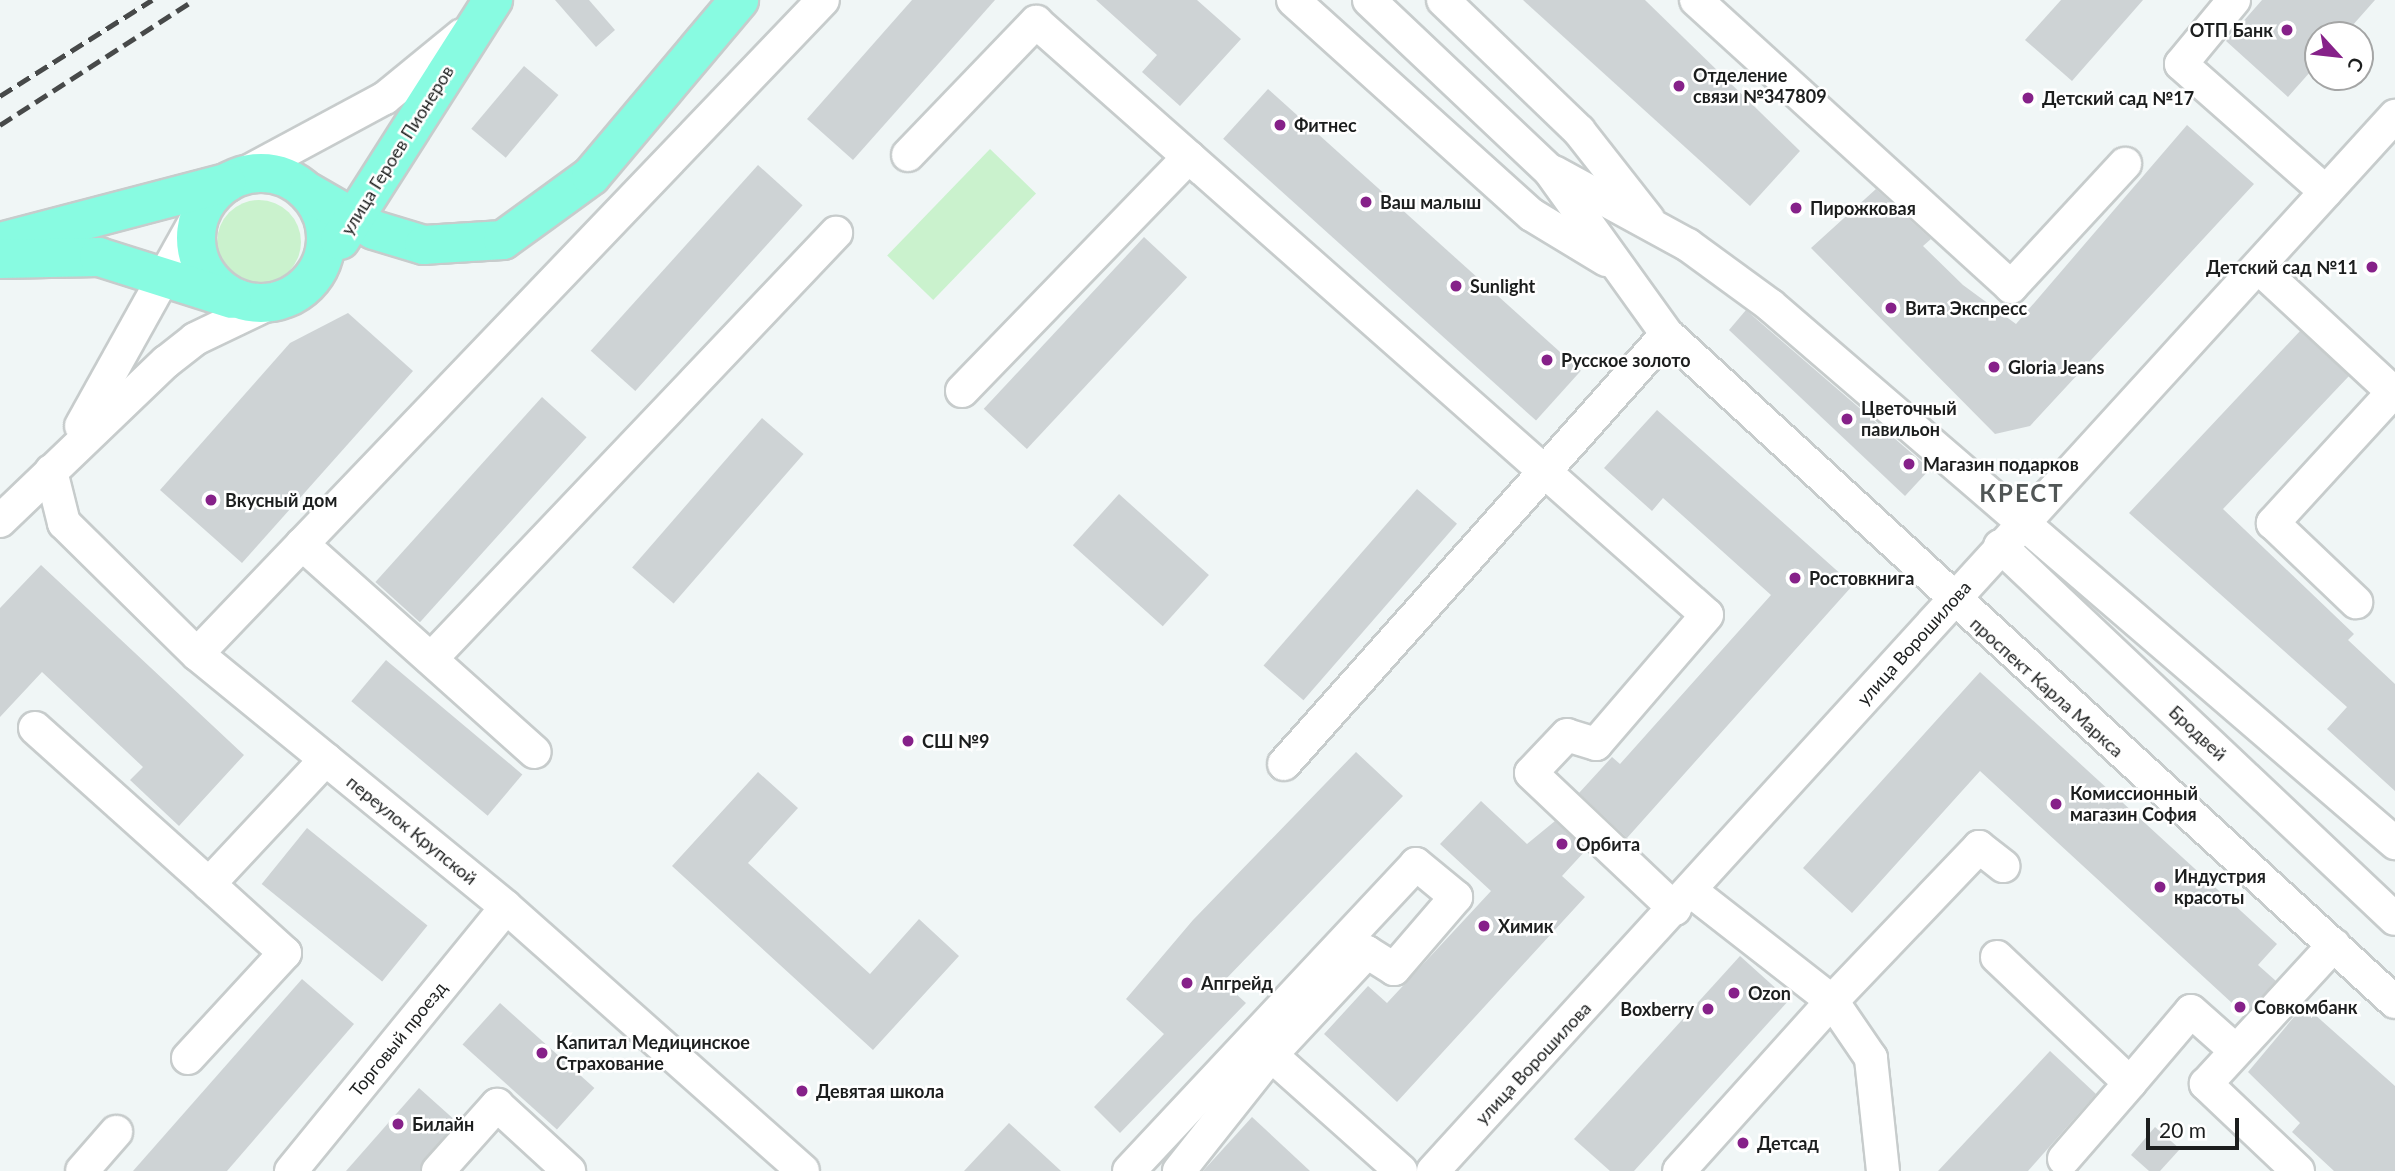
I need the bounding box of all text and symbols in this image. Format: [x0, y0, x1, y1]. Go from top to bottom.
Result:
place label: ОТП Банк [2190, 19, 2273, 41]
north arrow [2304, 21, 2374, 91]
marker: ОТП Банк [2279, 22, 2295, 38]
text: С [2343, 54, 2369, 76]
street label: улица Героев Пионеров [336, 61, 458, 239]
place label: Отделение связи №347809 [1693, 65, 1827, 108]
marker: Отделение связи №347809 [1671, 78, 1687, 94]
place label: Детский сад №17 [2042, 87, 2194, 109]
marker: Детский сад №17 [2020, 90, 2036, 106]
place label: Фитнес [1294, 114, 1357, 136]
marker: Фитнес [1272, 117, 1288, 133]
place label: Ваш малыш [1380, 191, 1481, 213]
marker: Ваш малыш [1358, 194, 1374, 210]
place label: Пирожковая [1810, 197, 1916, 219]
marker: Пирожковая [1788, 200, 1804, 216]
place label: Детский сад №11 [2206, 256, 2358, 278]
marker: Детский сад №11 [2364, 259, 2380, 275]
place label: Sunlight [1470, 275, 1535, 297]
marker: Sunlight [1448, 278, 1464, 294]
place label: Вита Экспресс [1905, 297, 2027, 319]
marker: Вита Экспресс [1883, 300, 1899, 316]
place label: Русское золото [1561, 349, 1691, 371]
marker: Русское золото [1539, 352, 1555, 368]
place label: Gloria Jeans [2008, 356, 2105, 378]
marker: Gloria Jeans [1986, 359, 2002, 375]
place label: Цветочный павильон [1861, 398, 1957, 440]
marker: Цветочный павильон [1839, 411, 1855, 427]
place label: Магазин подарков [1923, 453, 2079, 475]
marker: Магазин подарков [1901, 456, 1917, 472]
district label: КРЕСТ [1980, 479, 2064, 507]
place label: Вкусный дом [225, 489, 337, 511]
marker: Вкусный дом [203, 492, 219, 508]
place label: Ростовкнига [1809, 567, 1914, 589]
marker: Ростовкнига [1787, 570, 1803, 586]
street label: улица Ворошилова [1853, 576, 1975, 710]
street label: проспект Карла Маркса [1966, 613, 2128, 761]
street label: Бродвей [2165, 701, 2231, 765]
place label: СШ №9 [922, 730, 989, 752]
marker: СШ №9 [900, 733, 916, 749]
street label: переулок Крупской [342, 771, 482, 889]
place label: Комиссионный магазин София [2070, 783, 2198, 826]
marker: Комиссионный магазин София [2048, 796, 2064, 812]
place label: Орбита [1576, 833, 1640, 855]
marker: Орбита [1554, 836, 1570, 852]
place label: Индустрия красоты [2174, 866, 2266, 908]
marker: Индустрия красоты [2152, 879, 2168, 895]
place label: Химик [1498, 915, 1554, 937]
marker: Химик [1476, 918, 1492, 934]
place label: Апгрейд [1201, 972, 1273, 994]
marker: Апгрейд [1179, 975, 1195, 991]
street label: Торговый проезд [345, 977, 451, 1101]
place label: Ozon [1748, 982, 1791, 1004]
marker: Ozon [1726, 985, 1742, 1001]
place label: Совкомбанк [2254, 996, 2358, 1018]
street label: улица Ворошилова [1471, 997, 1595, 1129]
place label: Boxberry [1620, 998, 1694, 1020]
marker: Совкомбанк [2232, 999, 2248, 1015]
marker: Boxberry [1700, 1001, 1716, 1017]
place label: Капитал Медицинское Страхование [556, 1032, 750, 1074]
marker: Капитал Медицинское Страхование [534, 1045, 550, 1061]
place label: Девятая школа [816, 1080, 944, 1102]
marker: Девятая школа [794, 1083, 810, 1099]
scale bar [2150, 1104, 2243, 1148]
place label: Билайн [412, 1113, 474, 1135]
marker: Билайн [390, 1116, 406, 1132]
text: 20 m [2159, 1117, 2206, 1142]
place label: Детсад [1757, 1132, 1819, 1154]
marker: Детсад [1735, 1135, 1751, 1151]

